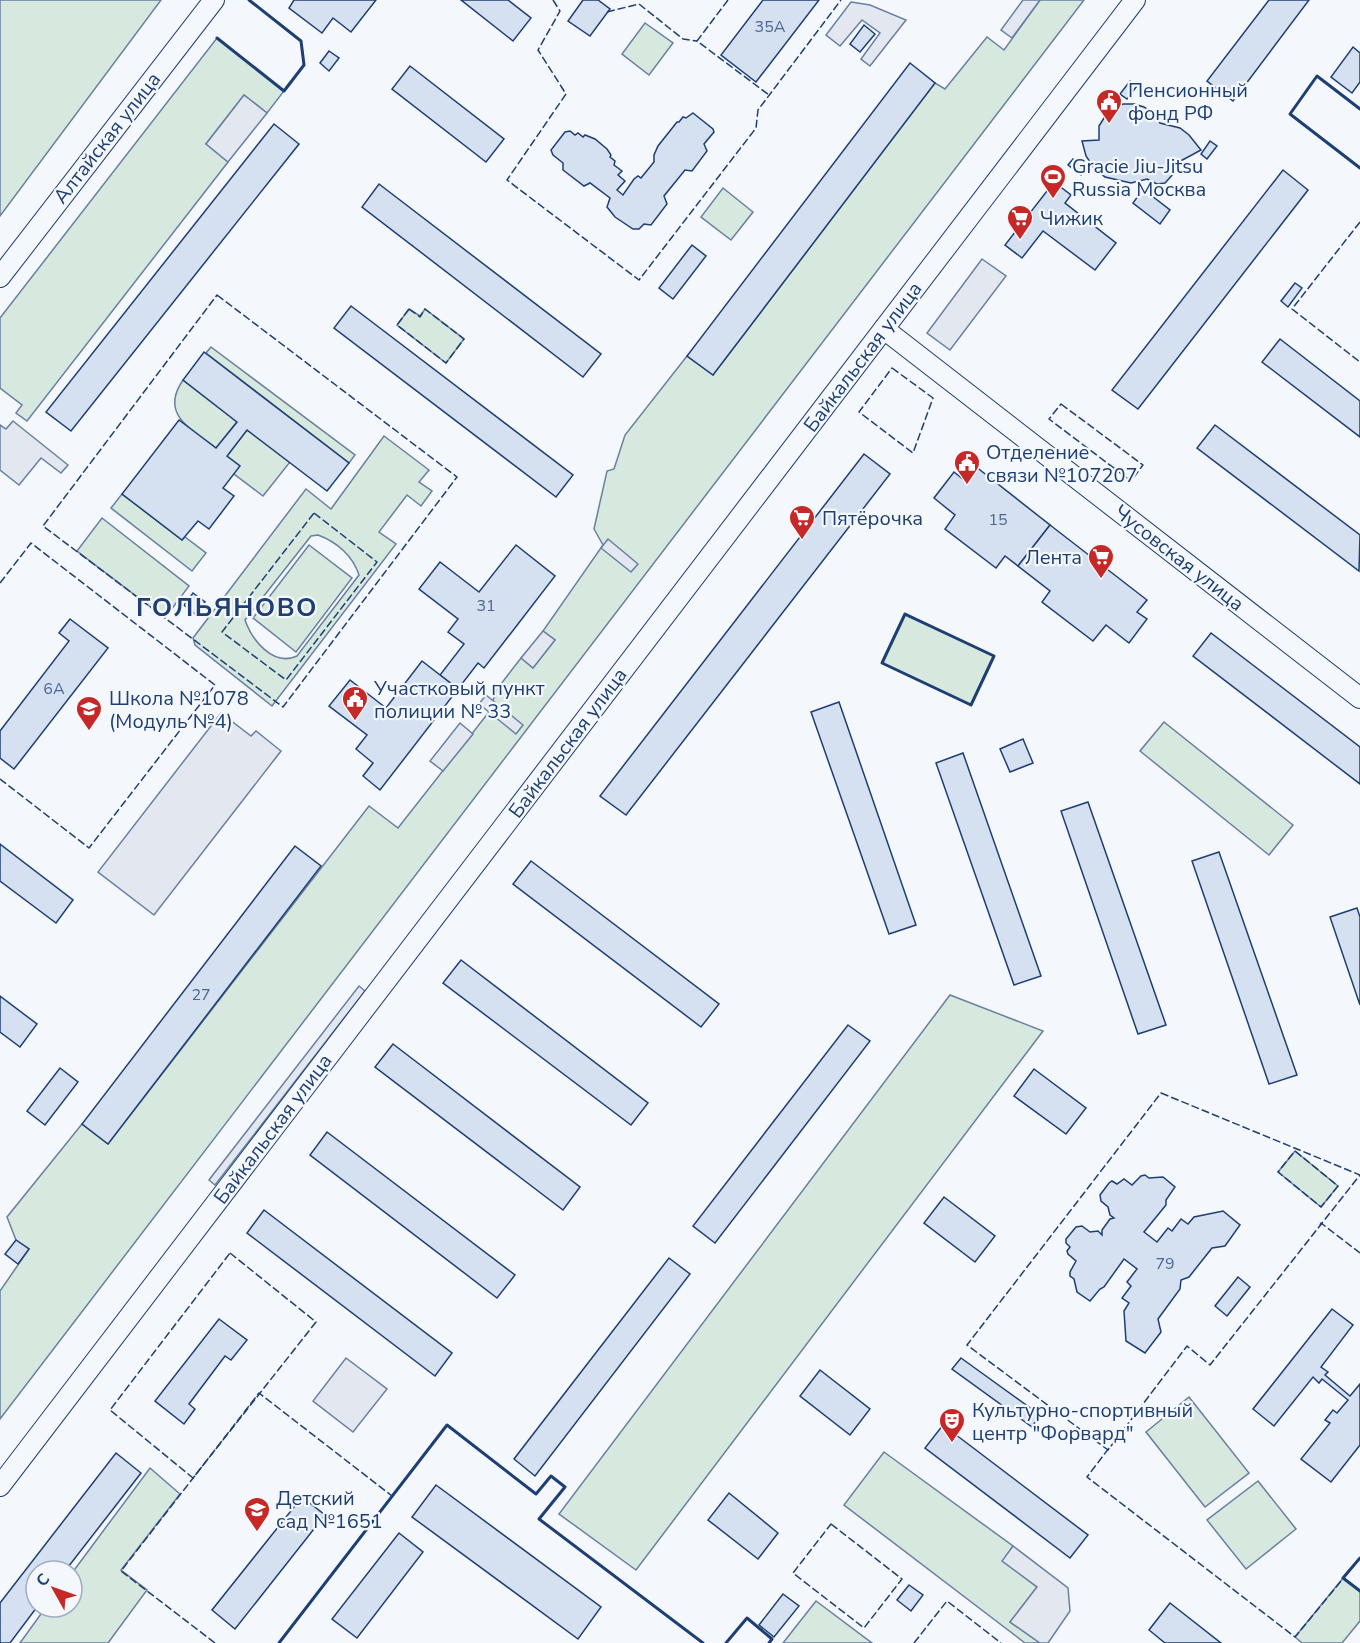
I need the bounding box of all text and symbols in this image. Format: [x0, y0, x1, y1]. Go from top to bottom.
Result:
house number: 35А [755, 16, 786, 38]
street label: Алтайская улица [47, 67, 167, 209]
place label: Пенсионный фонд РФ [1128, 77, 1248, 127]
public building icon: Пенсионный фонд РФ [1094, 87, 1124, 125]
place label: Gracie Jiu-Jitsu Russia Москва [1072, 153, 1206, 203]
sports icon: Gracie Jiu-Jitsu Russia Москва [1038, 162, 1068, 200]
supermarket icon: Чижик [1005, 203, 1035, 241]
place label: Чижик [1040, 205, 1104, 232]
street label: Байкальская улица [798, 276, 928, 438]
place label: Отделение связи №107207 [986, 439, 1138, 489]
public building icon: Отделение связи №107207 [952, 448, 982, 486]
street label: Чусовская улица [1108, 499, 1250, 617]
supermarket icon: Пятёрочка [787, 503, 817, 541]
place label: Пятёрочка [822, 505, 923, 532]
house number: 15 [988, 509, 1008, 531]
supermarket icon: Лента [1086, 542, 1116, 580]
place label: Лента [1025, 544, 1082, 571]
district label: ГОЛЬЯНОВО [136, 590, 318, 625]
house number: 31 [476, 595, 496, 617]
street label: Байкальская улица [503, 662, 633, 824]
place label: Участковый пункт полиции № 33 [373, 675, 545, 725]
house number: 6А [43, 678, 65, 700]
public building icon: Участковый пункт полиции № 33 [340, 684, 370, 722]
place label: Школа №1078 (Модуль №4) [109, 685, 249, 735]
school or university icon: Школа №1078 (Модуль №4) [74, 694, 104, 732]
house number: 27 [191, 984, 211, 1006]
street label: Байкальская улица [208, 1048, 338, 1210]
house number: 79 [1155, 1253, 1175, 1275]
place label: Культурно-спортивный центр "Форвард" [972, 1397, 1193, 1447]
theatre icon: Культурно-спортивный центр "Форвард" [937, 1406, 967, 1444]
place label: Детский сад №1651 [276, 1485, 383, 1535]
school or university icon: Детский сад №1651 [242, 1495, 272, 1533]
north arrow [24, 1559, 84, 1619]
text: С [31, 1569, 55, 1591]

